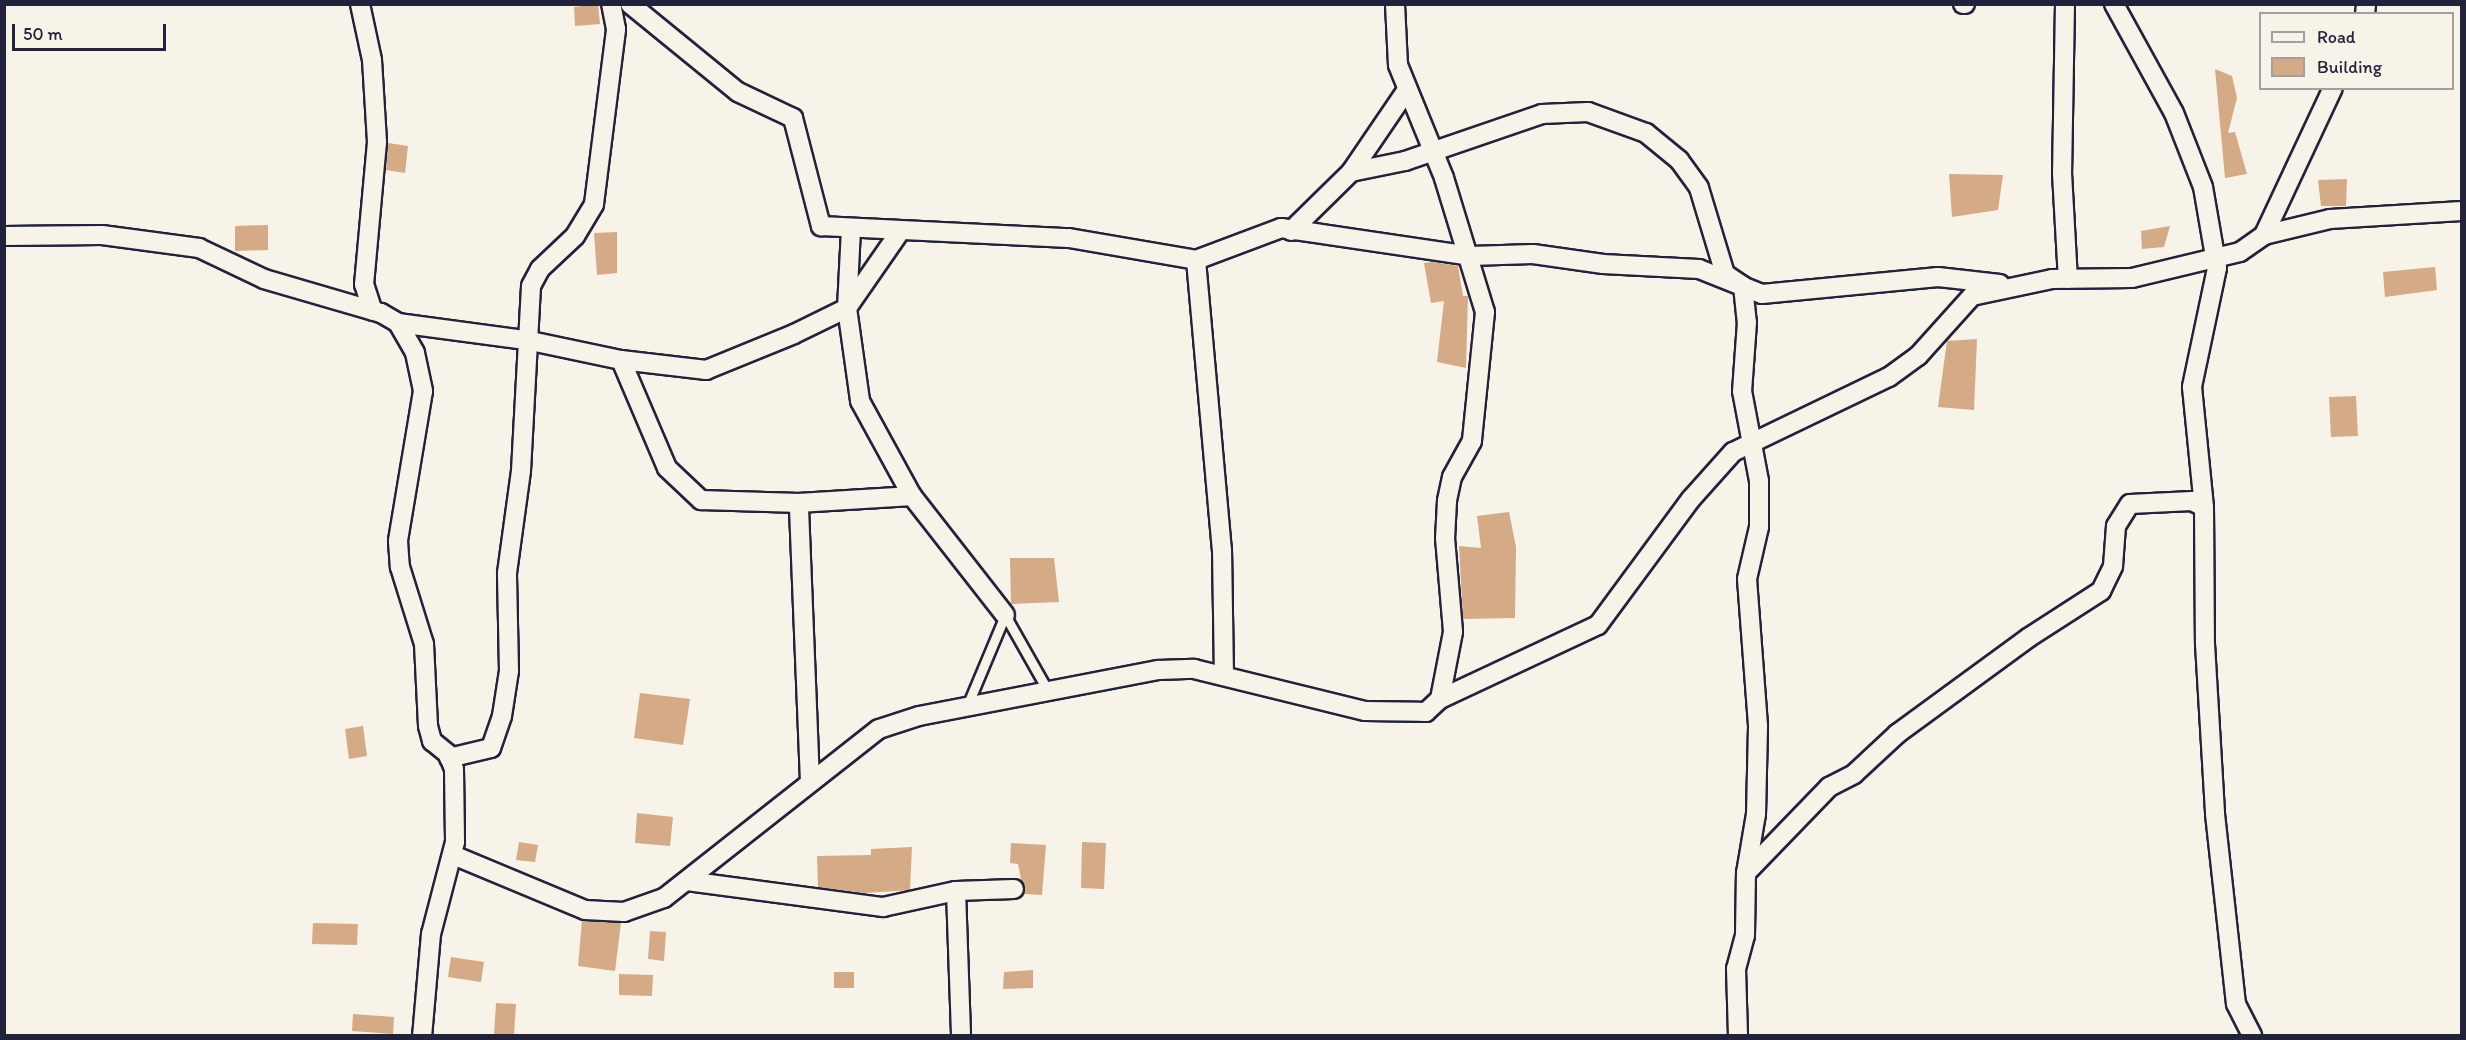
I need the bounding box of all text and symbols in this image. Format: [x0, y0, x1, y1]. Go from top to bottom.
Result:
scale bar [15, 12, 170, 50]
legend [2259, 12, 2454, 90]
text: 50 m [23, 23, 63, 45]
text: Road [2317, 26, 2356, 48]
text: Building [2317, 56, 2382, 78]

